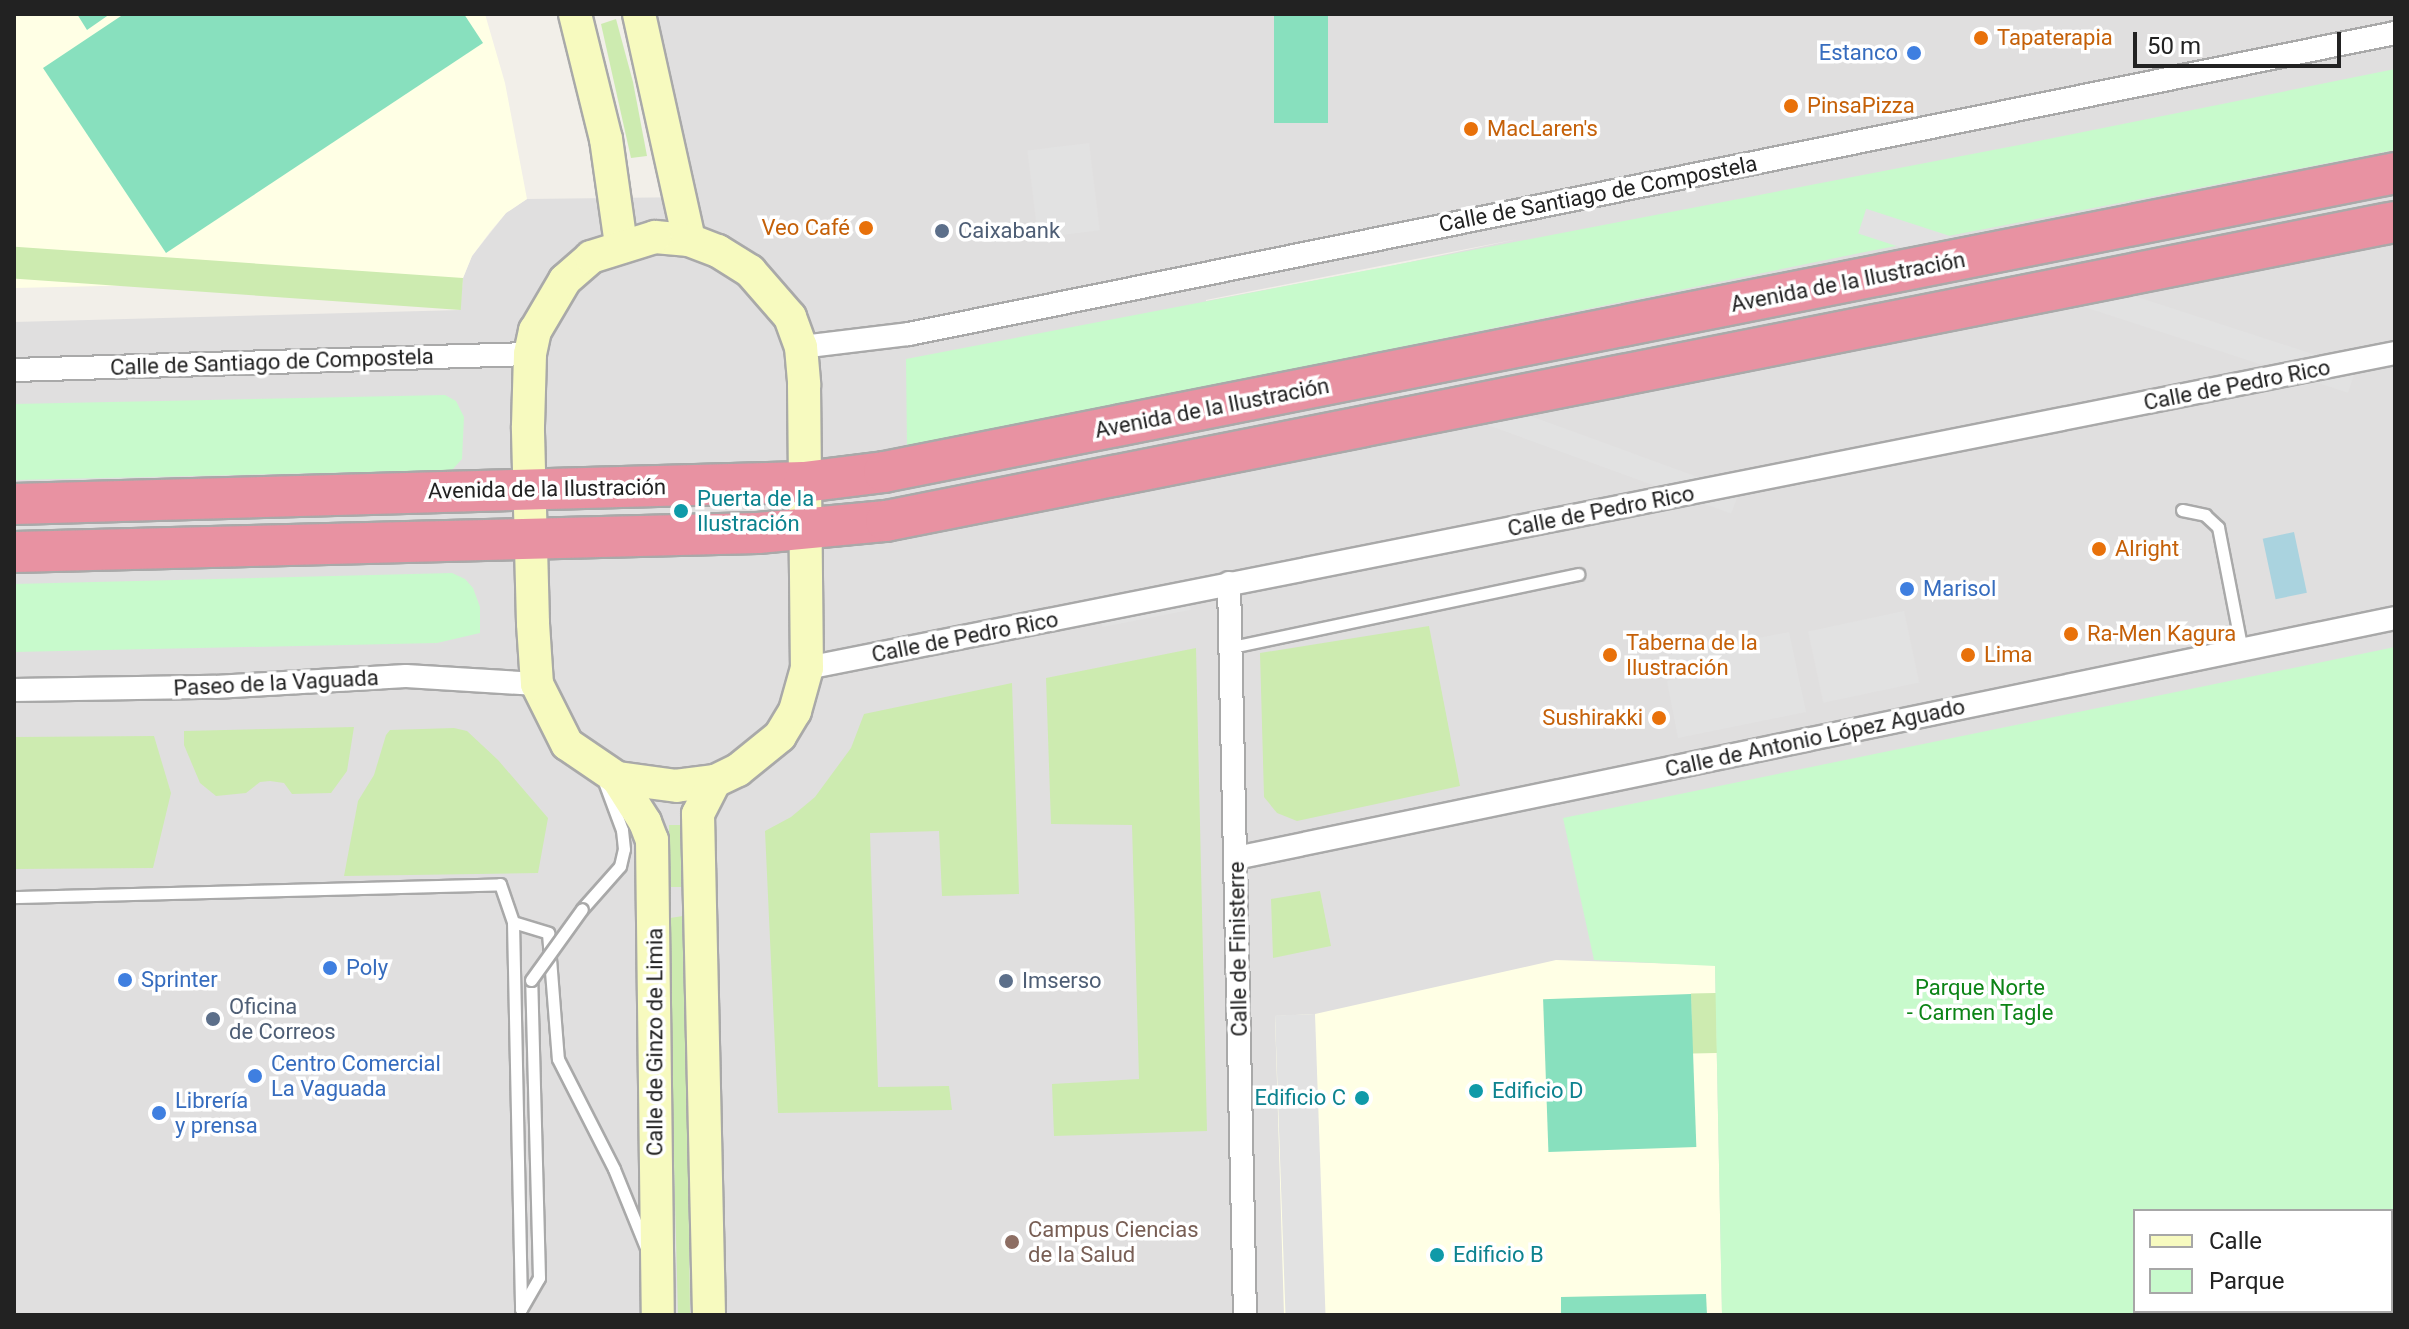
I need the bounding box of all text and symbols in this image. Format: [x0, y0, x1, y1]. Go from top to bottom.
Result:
scale bar [2137, 16, 2345, 66]
place label: Tapaterapia [1997, 25, 2113, 51]
marker: Tapaterapia [1972, 29, 1990, 47]
text: 50 m [2147, 32, 2201, 60]
place label: Estanco [1819, 40, 1898, 66]
marker: Estanco [1905, 44, 1923, 62]
place label: PinsaPizza [1807, 93, 1915, 119]
marker: PinsaPizza [1782, 97, 1800, 115]
place label: MacLaren's [1487, 116, 1598, 142]
marker: MacLaren's [1462, 120, 1480, 138]
street label: Calle de Santiago de Compostela [1437, 150, 1759, 238]
place label: Veo Café [761, 215, 850, 241]
place label: Caixabank [958, 218, 1060, 244]
marker: Veo Café [857, 219, 875, 237]
marker: Caixabank [933, 222, 951, 240]
street label: Avenida de la Ilustración [1729, 246, 1967, 318]
street label: Calle de Santiago de Compostela [110, 343, 434, 381]
street label: Calle de Pedro Rico [2141, 354, 2333, 416]
street label: Avenida de la Ilustración [1093, 372, 1331, 444]
street label: Avenida de la Ilustración [428, 474, 666, 504]
street label: Calle de Pedro Rico [1505, 480, 1697, 542]
place label: Puerta de la Ilustración [697, 485, 814, 536]
marker: Puerta de la Ilustración [672, 502, 690, 520]
place label: Alright [2115, 536, 2179, 562]
marker: Alright [2090, 540, 2108, 558]
place label: Marisol [1923, 576, 1996, 602]
marker: Marisol [1898, 580, 1916, 598]
street label: Calle de Pedro Rico [869, 606, 1061, 668]
place label: Ra-Men Kagura [2087, 621, 2236, 647]
marker: Ra-Men Kagura [2062, 625, 2080, 643]
place label: Taberna de la Ilustración [1626, 629, 1758, 680]
place label: Lima [1984, 642, 2032, 668]
marker: Taberna de la Ilustración [1601, 646, 1619, 664]
marker: Lima [1959, 646, 1977, 664]
street label: Paseo de la Vaguada [173, 664, 379, 702]
street label: Calle de Antonio López Aguado [1663, 693, 1967, 783]
place label: Sushirakki [1542, 705, 1643, 731]
marker: Sushirakki [1650, 709, 1668, 727]
street label: Calle de Finisterre [1223, 861, 1253, 1037]
street label: Calle de Ginzo de Limia [642, 928, 668, 1156]
place label: Poly [346, 955, 388, 981]
marker: Poly [321, 959, 339, 977]
place label: Sprinter [141, 967, 218, 993]
place label: Imserso [1022, 968, 1102, 994]
marker: Sprinter [116, 971, 134, 989]
marker: Imserso [997, 972, 1015, 990]
park label: Parque Norte - Carmen Tagle [1906, 974, 2054, 1026]
place label: Oficina de Correos [229, 993, 336, 1044]
marker: Oficina de Correos [204, 1010, 222, 1028]
place label: Centro Comercial La Vaguada [271, 1050, 441, 1102]
marker: Centro Comercial La Vaguada [246, 1067, 264, 1085]
place label: Edificio D [1492, 1078, 1584, 1104]
marker: Edificio D [1467, 1082, 1485, 1100]
place label: Edificio C [1255, 1085, 1346, 1111]
place label: Librería y prensa [175, 1087, 258, 1138]
marker: Edificio C [1353, 1089, 1371, 1107]
marker: Librería y prensa [150, 1104, 168, 1122]
legend [2133, 1209, 2393, 1313]
place label: Campus Ciencias de la Salud [1028, 1216, 1199, 1268]
text: Calle [2209, 1227, 2262, 1255]
marker: Campus Ciencias de la Salud [1003, 1233, 1021, 1251]
place label: Edificio B [1453, 1242, 1544, 1268]
marker: Edificio B [1428, 1246, 1446, 1264]
text: Parque [2209, 1267, 2285, 1295]

